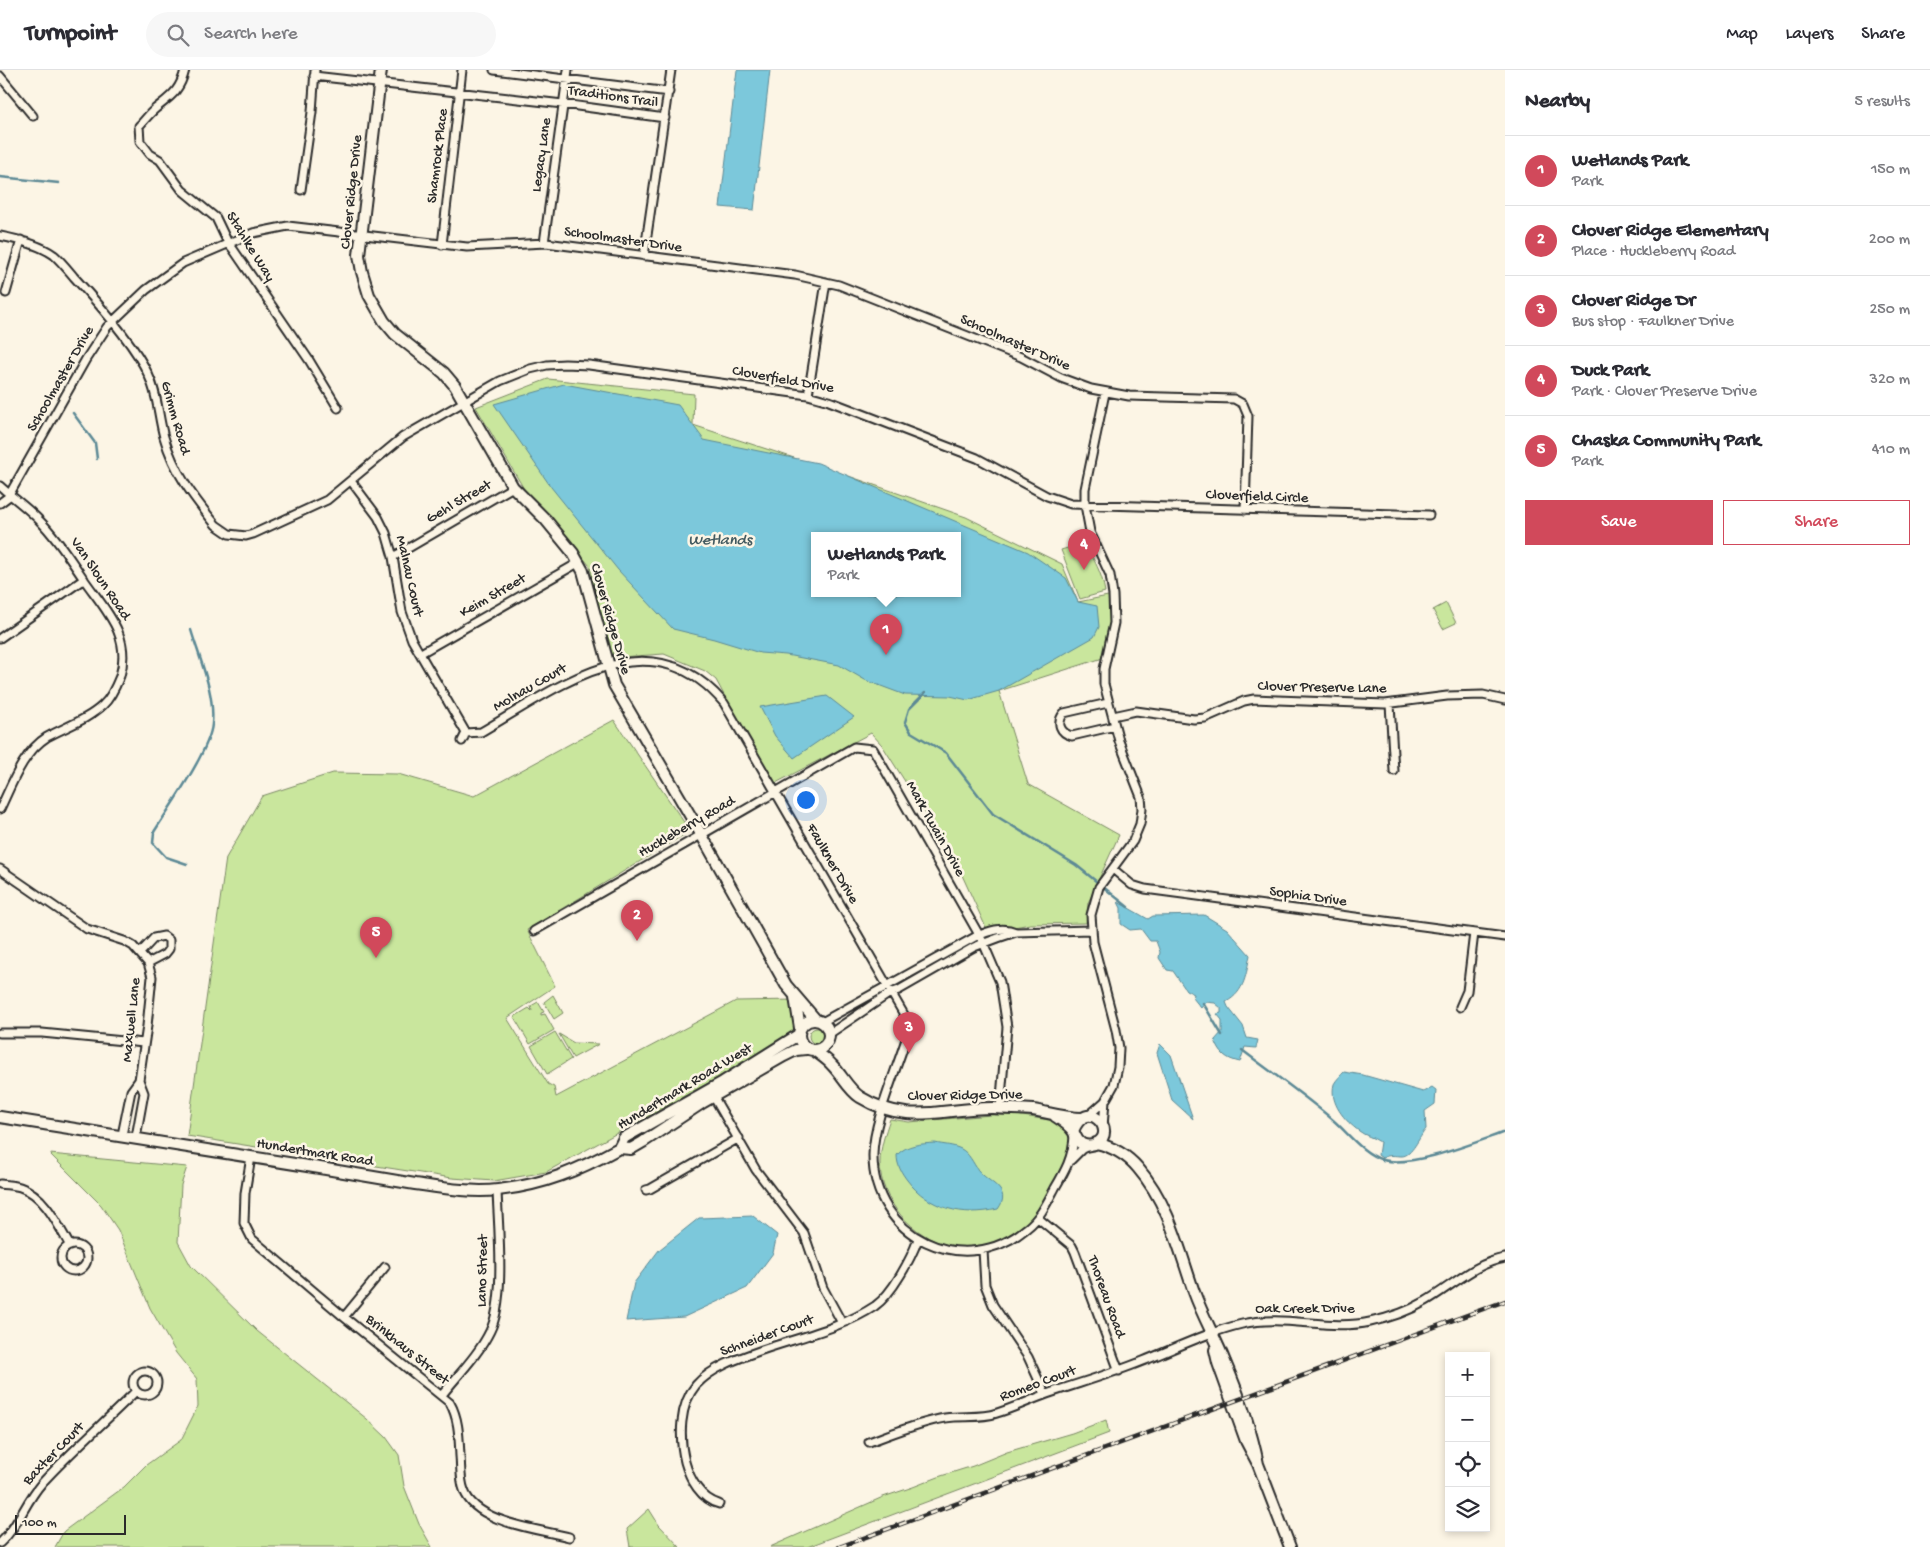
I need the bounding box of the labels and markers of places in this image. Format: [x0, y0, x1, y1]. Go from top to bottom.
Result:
pin: 4 [1068, 529, 1100, 570]
pin: 1 [870, 614, 902, 655]
pin: 2 [621, 900, 653, 941]
pin: 5 [360, 917, 392, 958]
pin: 3 [893, 1012, 925, 1053]

